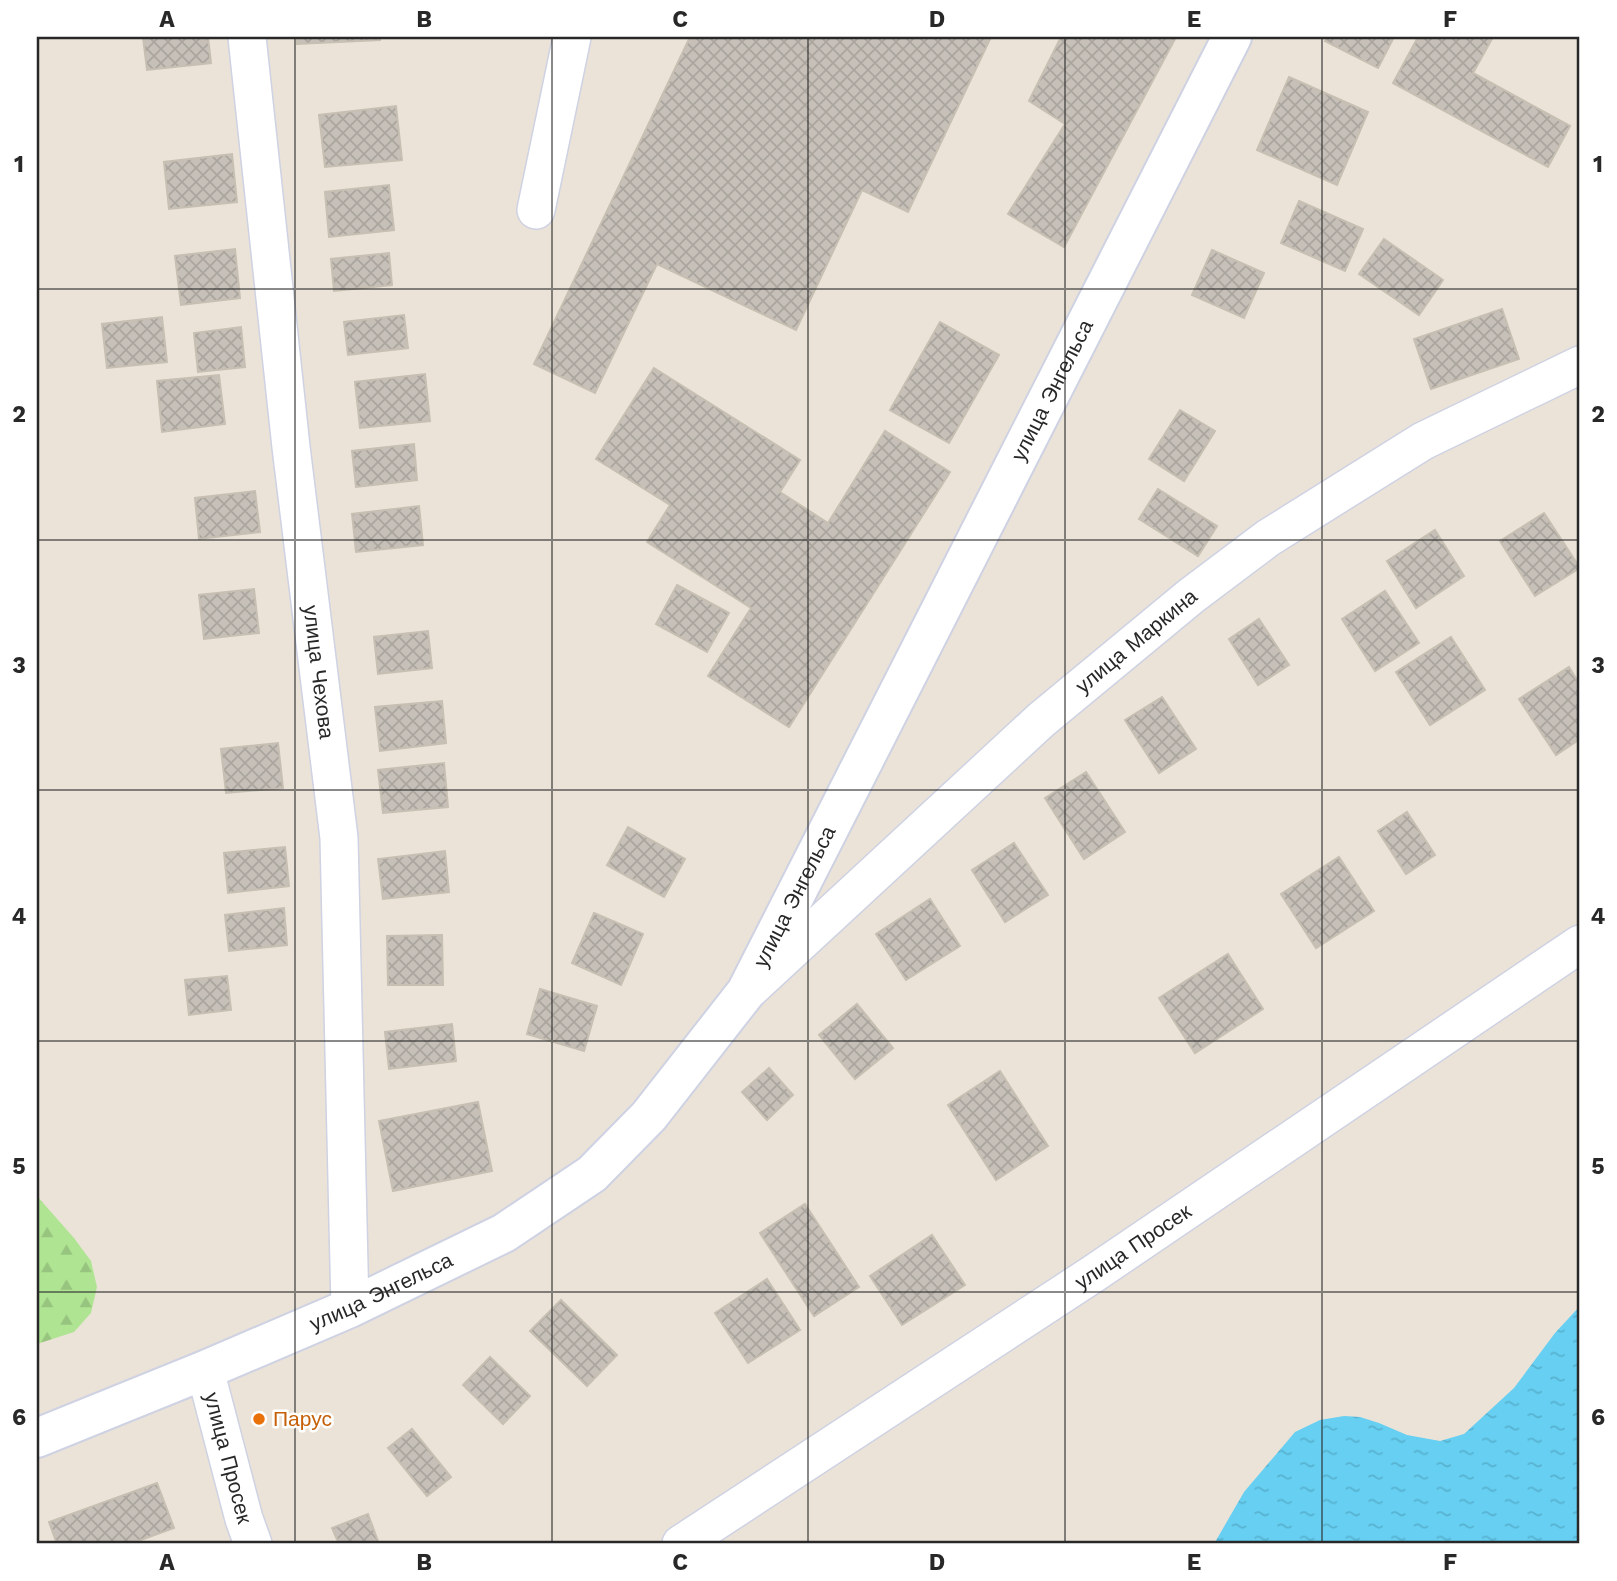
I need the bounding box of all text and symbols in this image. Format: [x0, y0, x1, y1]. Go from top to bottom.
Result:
text: A [159, 6, 175, 33]
text: B [416, 6, 432, 33]
text: C [672, 6, 688, 33]
text: D [929, 6, 945, 33]
text: E [1187, 6, 1201, 33]
text: F [1443, 6, 1457, 33]
text: 1 [14, 151, 24, 178]
text: 1 [1593, 151, 1603, 178]
street label: улица Энгельса [1005, 315, 1098, 465]
text: 2 [12, 401, 26, 428]
text: 2 [1591, 401, 1605, 428]
street label: улица Маркина [1070, 583, 1202, 698]
street label: улица Чехова [298, 604, 340, 741]
text: 3 [12, 652, 26, 679]
text: 3 [1591, 652, 1605, 679]
street label: улица Энгельса [748, 821, 841, 971]
text: 4 [12, 903, 27, 930]
text: 4 [1591, 903, 1606, 930]
text: 5 [12, 1153, 26, 1180]
text: 5 [1591, 1153, 1605, 1180]
street label: улица Просек [1070, 1198, 1196, 1294]
street label: улица Энгельса [306, 1247, 457, 1336]
street label: улица Просек [199, 1390, 258, 1527]
text: 6 [12, 1404, 26, 1431]
text: 6 [1591, 1404, 1605, 1431]
place label: Парус [273, 1406, 332, 1431]
marker: Парус [251, 1411, 267, 1427]
text: A [159, 1549, 175, 1576]
text: B [416, 1549, 432, 1576]
text: C [672, 1549, 688, 1576]
text: D [929, 1549, 945, 1576]
text: E [1187, 1549, 1201, 1576]
text: F [1443, 1549, 1457, 1576]

